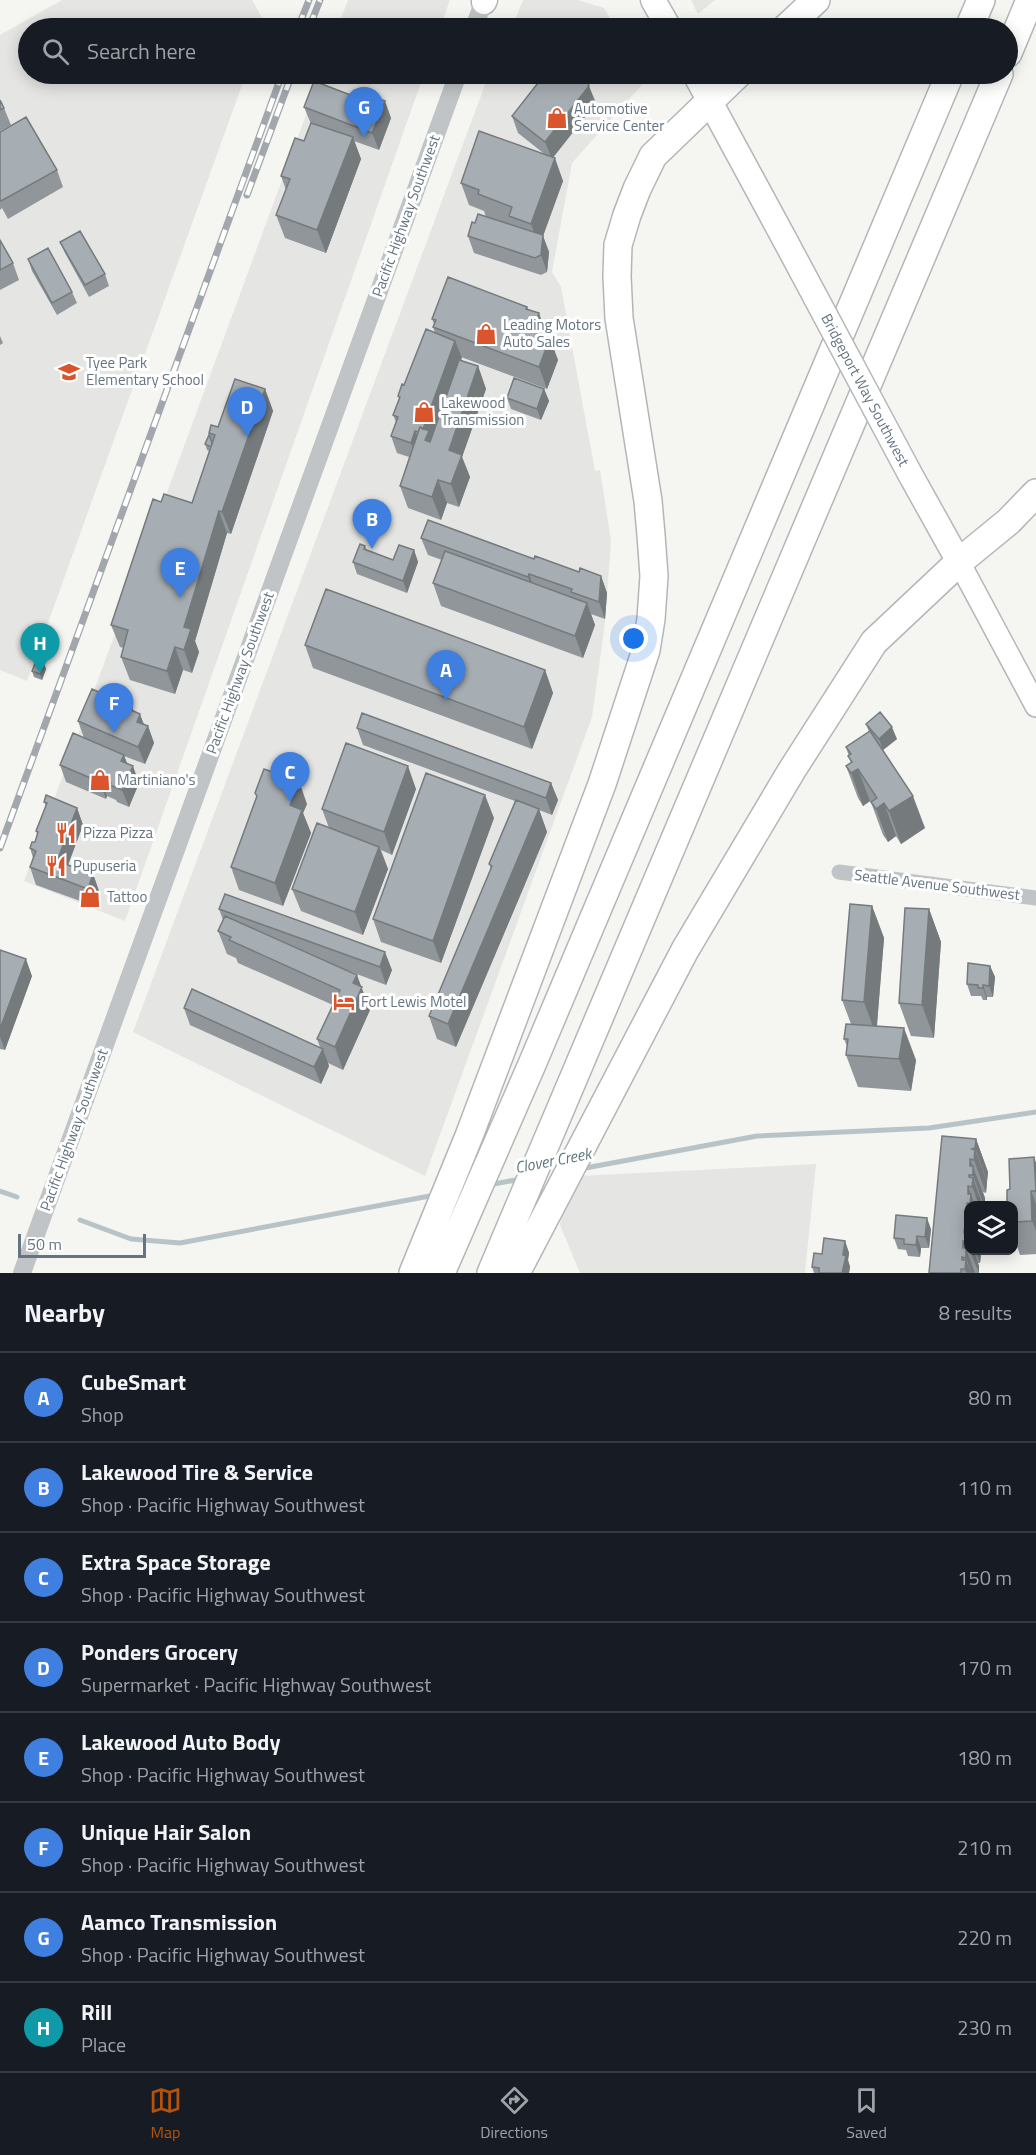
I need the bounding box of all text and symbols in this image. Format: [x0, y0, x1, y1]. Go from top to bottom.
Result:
search box [18, 18, 1018, 84]
text: Search here [87, 34, 196, 68]
icon: search [39, 35, 72, 68]
pin: G [344, 88, 384, 137]
place label: Automotive Service Center [574, 97, 664, 137]
shop icon: Automotive Service Center [545, 106, 569, 130]
street label: Pacific Highway Southwest [365, 131, 446, 300]
street label: Bridgeport Way Southwest [815, 309, 916, 471]
place label: Leading Motors Auto Sales [503, 313, 601, 353]
shop icon: Leading Motors Auto Sales [474, 322, 498, 346]
place label: Tyee Park Elementary School [86, 351, 204, 391]
school or university icon: Tyee Park Elementary School [57, 360, 81, 384]
pin: D [228, 388, 266, 437]
place label: Lakewood Transmission [441, 391, 524, 431]
shop icon: Lakewood Transmission [412, 400, 436, 424]
pin: B [352, 500, 392, 549]
pin: E [160, 548, 200, 598]
street label: Pacific Highway Southwest [199, 588, 280, 757]
pin: H [20, 624, 60, 673]
your location [619, 624, 648, 653]
pin: A [426, 650, 466, 700]
pin: F [94, 684, 134, 733]
pin: C [270, 752, 310, 802]
shop icon: Martiniano's [88, 768, 112, 792]
place label: Martiniano's [117, 768, 196, 791]
restaurant icon: Pizza Pizza [54, 821, 78, 845]
place label: Pizza Pizza [83, 821, 153, 844]
restaurant icon: Pupuseria [44, 854, 68, 878]
place label: Pupuseria [73, 854, 137, 877]
street label: Seattle Avenue Southwest [853, 863, 1022, 906]
shop icon: Tattoo [78, 885, 102, 909]
place label: Tattoo [107, 885, 148, 908]
hotel icon: Fort Lewis Motel [332, 990, 356, 1014]
place label: Fort Lewis Motel [361, 990, 467, 1013]
street label: Pacific Highway Southwest [33, 1045, 114, 1214]
water label: Clover Creek [513, 1141, 595, 1179]
map controls [964, 1201, 1018, 1255]
button: layers [964, 1201, 1018, 1255]
scale bar [18, 1231, 146, 1258]
text: 50 m [27, 1232, 62, 1256]
text: Nearby [24, 1293, 105, 1332]
text: 8 results [939, 1297, 1012, 1328]
text: CubeSmart [81, 1365, 186, 1399]
text: A [37, 1382, 50, 1413]
text: 80 m [968, 1382, 1012, 1413]
text: Shop [81, 1399, 124, 1430]
text: Lakewood Tire & Service [81, 1455, 313, 1489]
text: B [37, 1472, 50, 1503]
text: 110 m [957, 1472, 1012, 1503]
text: Shop · Pacific Highway Southwest [81, 1489, 365, 1520]
text: Extra Space Storage [81, 1545, 271, 1579]
text: C [38, 1562, 49, 1593]
text: 150 m [957, 1562, 1012, 1593]
text: Shop · Pacific Highway Southwest [81, 1579, 365, 1610]
text: Ponders Grocery [81, 1635, 238, 1669]
text: D [37, 1652, 50, 1683]
text: 170 m [957, 1652, 1012, 1683]
text: Supermarket · Pacific Highway Southwest [81, 1669, 431, 1700]
text: Lakewood Auto Body [81, 1725, 280, 1759]
text: E [38, 1742, 49, 1773]
text: 180 m [957, 1742, 1012, 1773]
text: Shop · Pacific Highway Southwest [81, 1759, 365, 1790]
text: Unique Hair Salon [81, 1815, 251, 1849]
text: F [38, 1832, 49, 1863]
text: 210 m [957, 1832, 1012, 1863]
text: Shop · Pacific Highway Southwest [81, 1849, 365, 1880]
text: Aamco Transmission [81, 1905, 277, 1939]
text: G [37, 1922, 50, 1953]
text: 220 m [957, 1922, 1012, 1953]
text: Shop · Pacific Highway Southwest [81, 1939, 365, 1970]
text: Rill [81, 1995, 112, 2029]
text: H [37, 2012, 50, 2043]
text: 230 m [957, 2012, 1012, 2043]
text: Place [81, 2029, 126, 2060]
tab: Map [149, 2084, 182, 2144]
tab: Directions [480, 2084, 548, 2144]
tab: Saved [846, 2084, 887, 2144]

